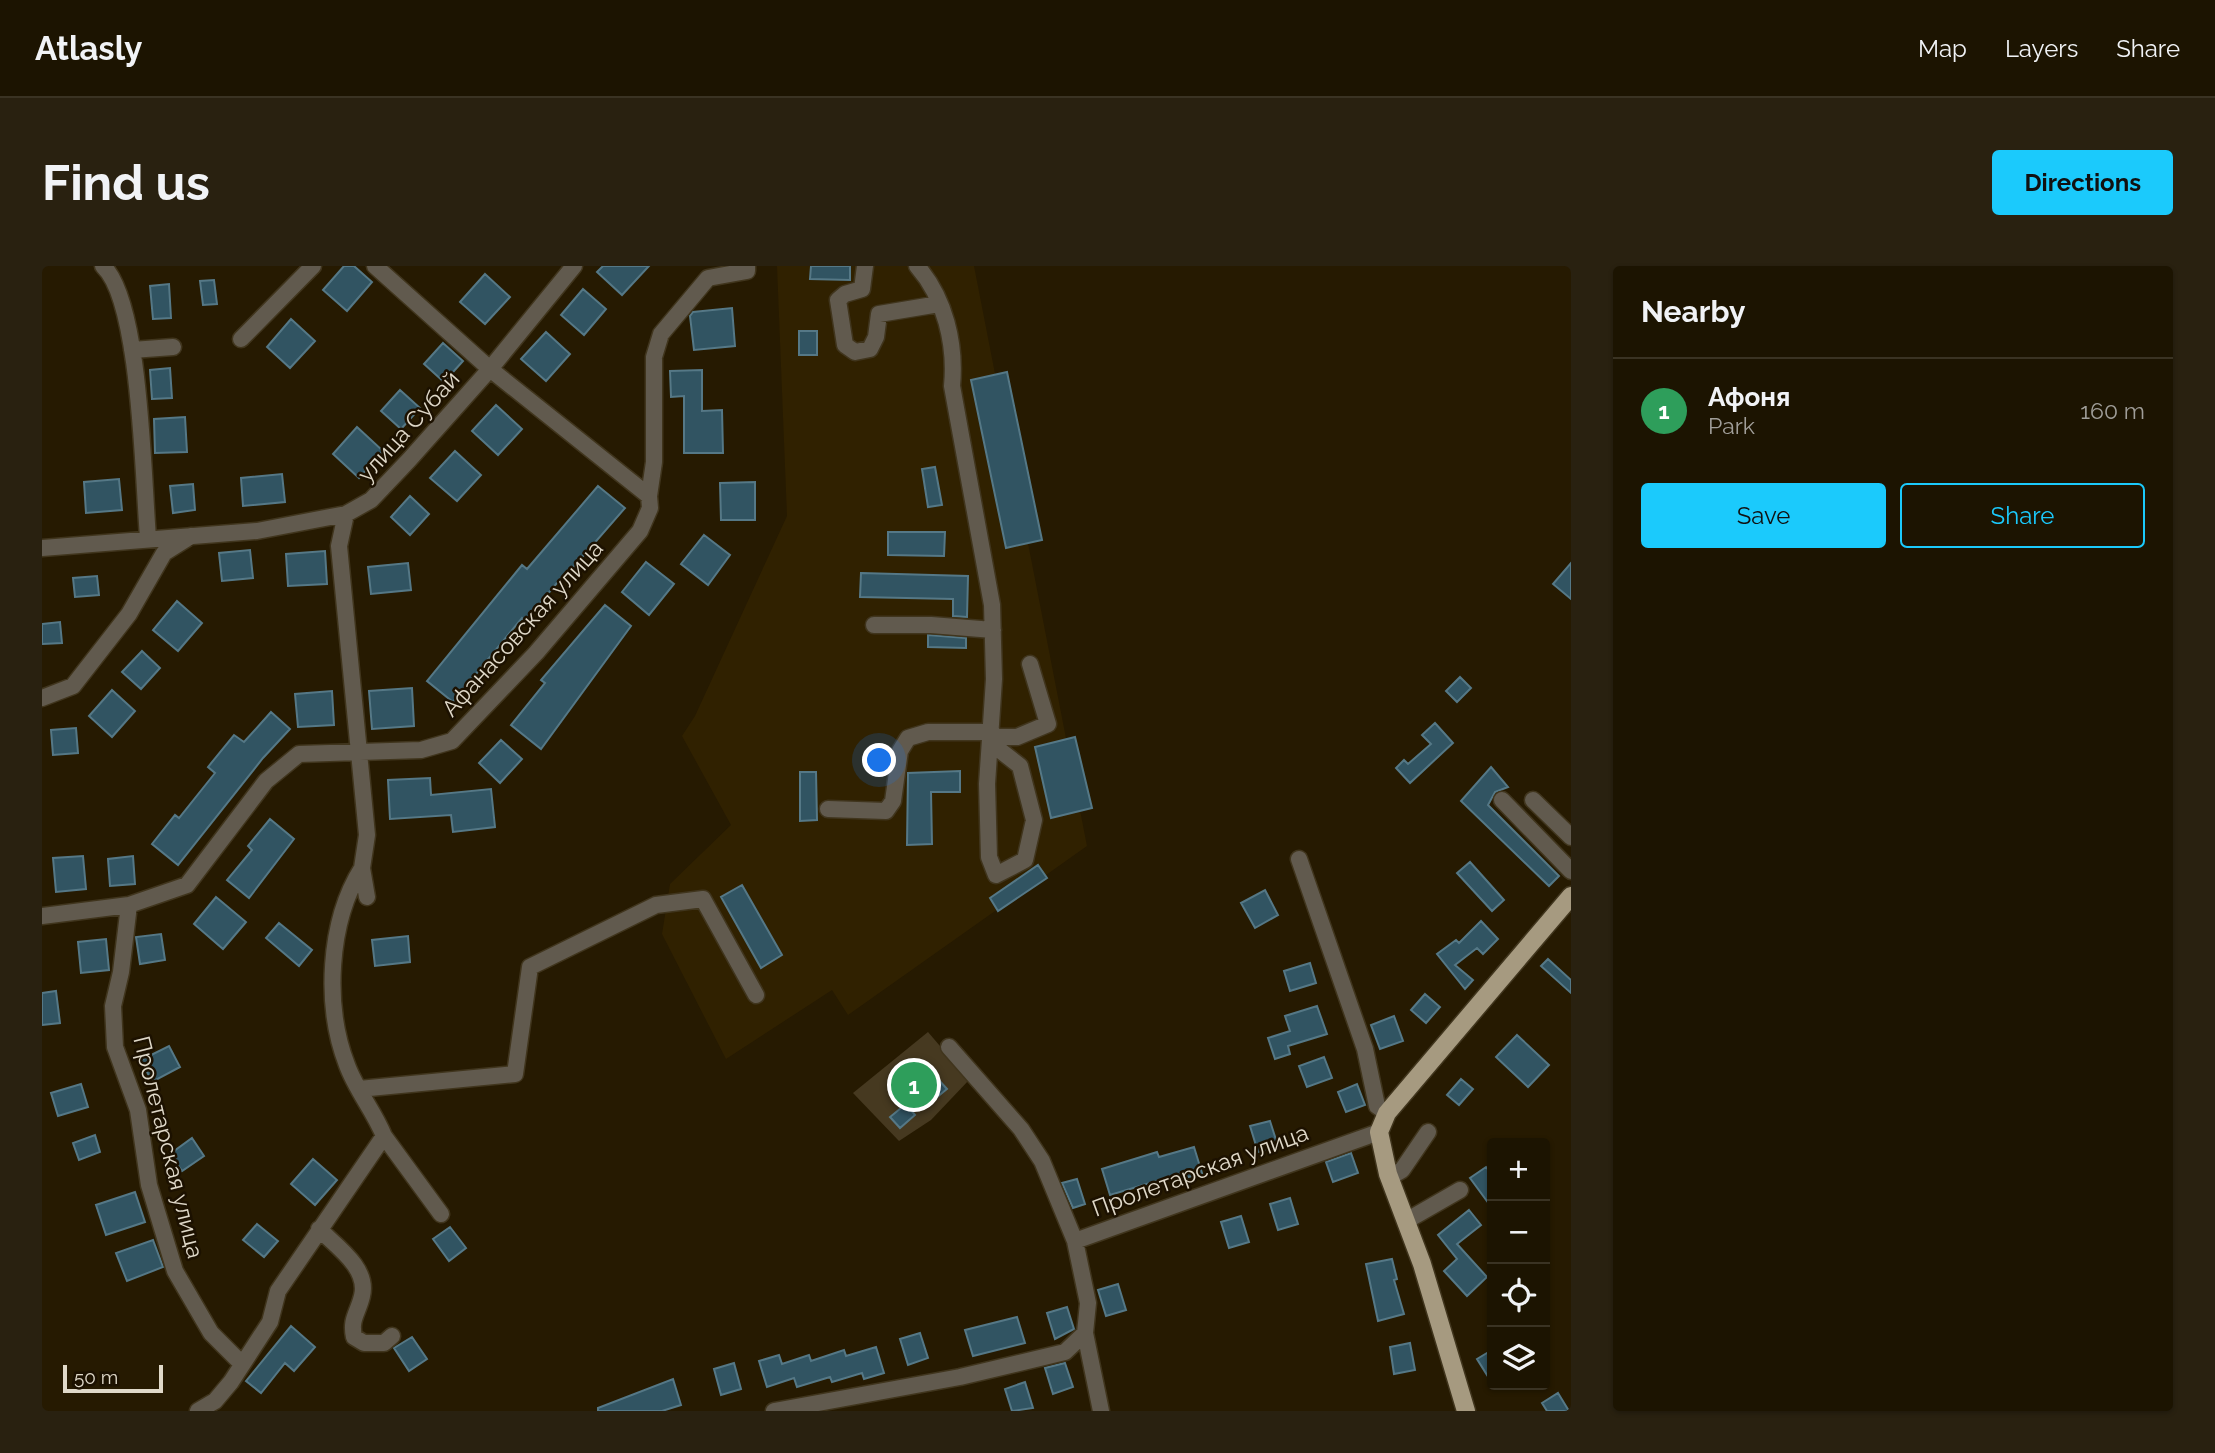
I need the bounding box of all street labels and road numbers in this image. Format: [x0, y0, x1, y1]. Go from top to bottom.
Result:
street label: улица Субай [351, 365, 465, 487]
street label: Афанасовская улица [436, 534, 608, 722]
street label: Пролетарская улица [128, 1033, 210, 1261]
street label: Пролетарская улица [1088, 1118, 1312, 1222]

